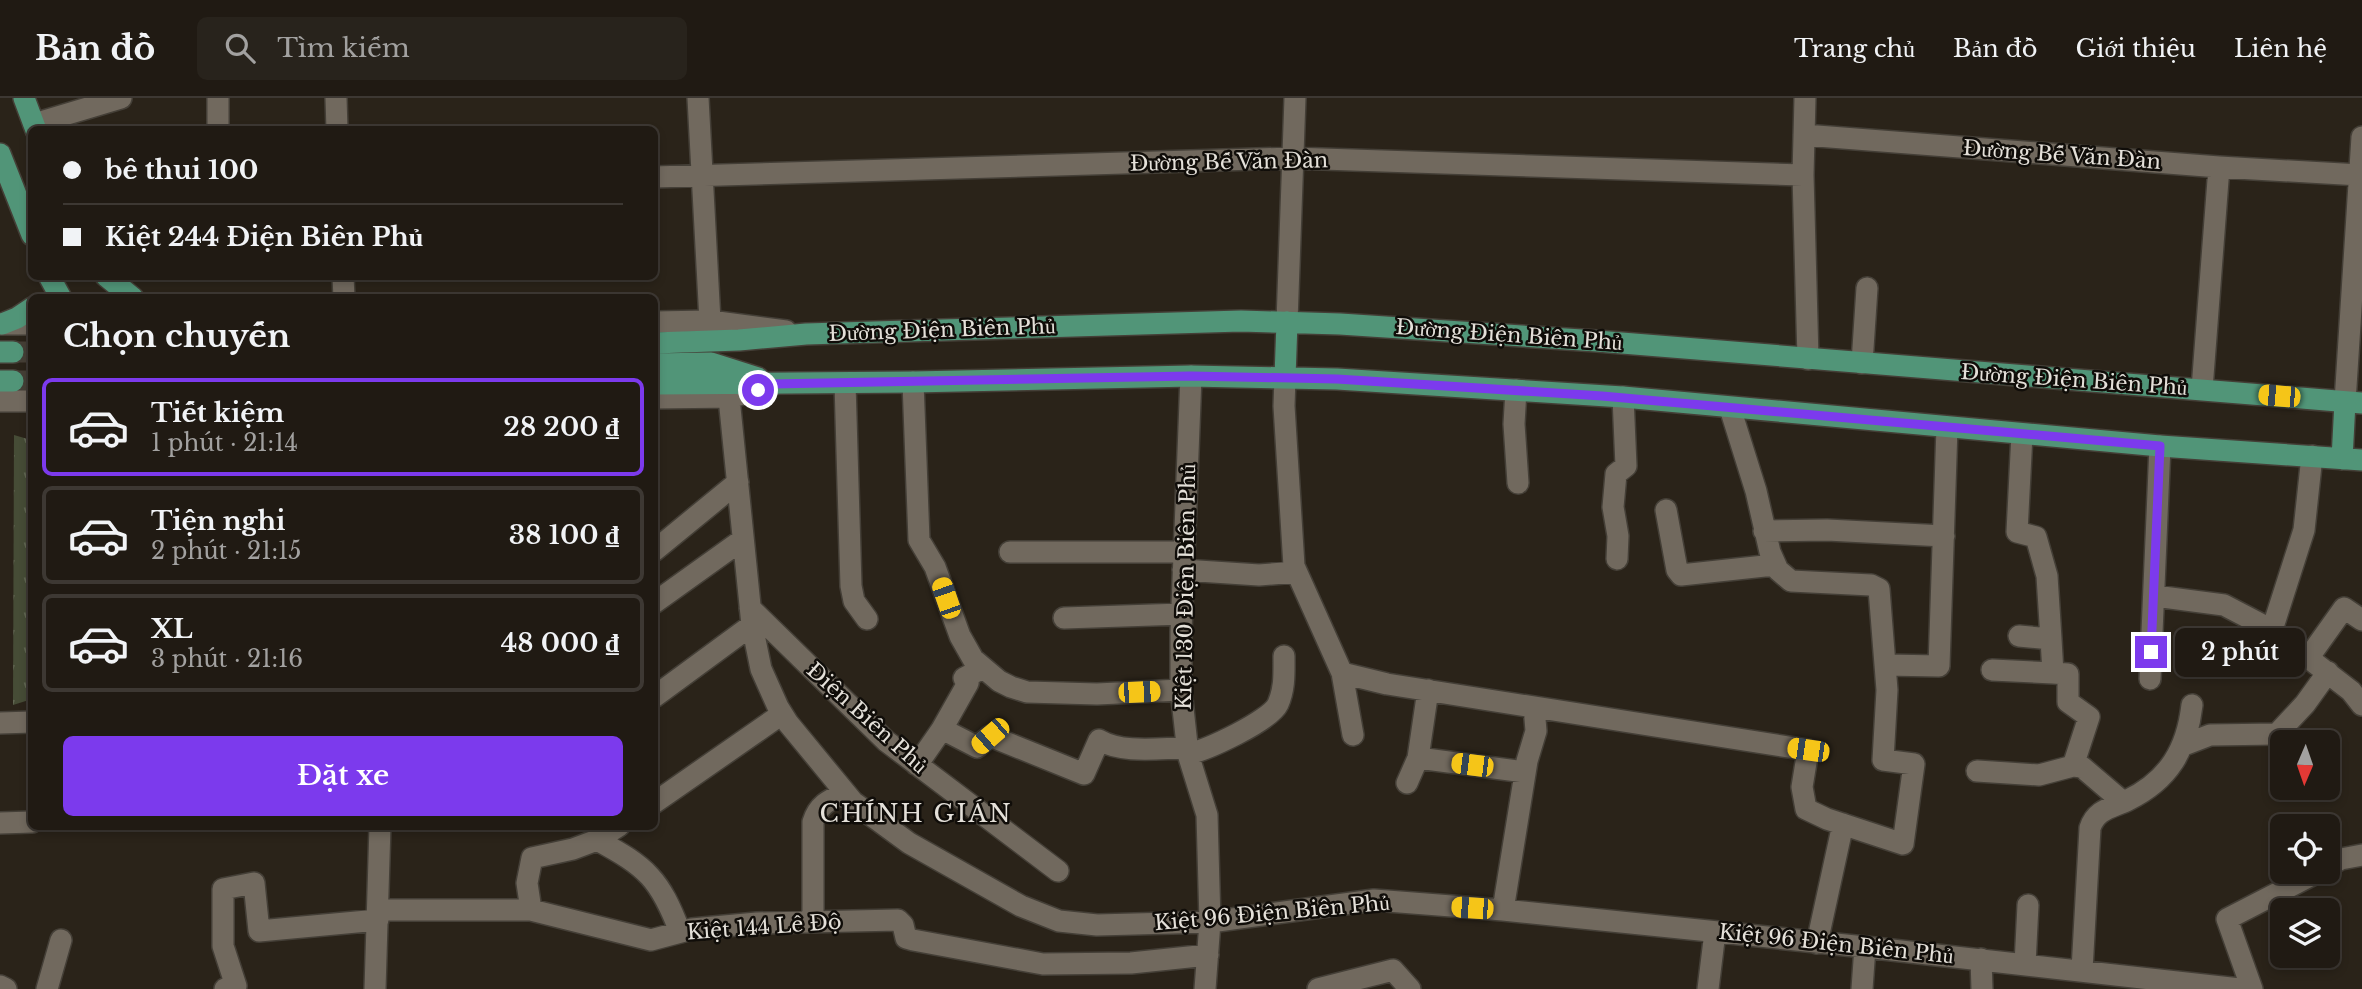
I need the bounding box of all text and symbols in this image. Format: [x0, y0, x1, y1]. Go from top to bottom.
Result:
search box [197, 17, 687, 80]
text: Bản đồ [35, 28, 155, 69]
icon: search [221, 29, 259, 67]
text: Tìm kiếm [277, 32, 410, 64]
text: Trang chủ [1794, 34, 1915, 63]
text: Bản đồ [1953, 34, 2037, 63]
text: Giới thiệu [2075, 34, 2196, 63]
text: Liên hệ [2234, 34, 2327, 63]
street label: Đường Bế Văn Đàn [1962, 135, 2162, 175]
street label: Đường Bế Văn Đàn [1130, 147, 1328, 177]
text: bê thui 100 [105, 154, 258, 186]
text: Kiệt 244 Điện Biên Phủ [105, 221, 423, 253]
street label: Đường Điện Biên Phủ [828, 313, 1056, 347]
street label: Đường Điện Biên Phủ [1395, 314, 1624, 356]
text: Chọn chuyến [63, 316, 290, 356]
street label: Đường Điện Biên Phủ [1960, 359, 2189, 401]
route start [742, 374, 774, 406]
car [2258, 384, 2301, 408]
icon: car [67, 396, 130, 459]
text: Tiết kiệm [151, 397, 284, 429]
text: 28 200 ₫ [503, 411, 619, 443]
text: 1 phút · 21:14 [151, 429, 298, 457]
street label: Kiệt 130 Điện Biên Phủ [1171, 463, 1201, 710]
icon: car [67, 504, 130, 567]
text: Tiện nghi [151, 505, 285, 537]
text: 38 100 ₫ [509, 519, 619, 551]
text: 2 phút · 21:15 [151, 537, 301, 565]
car [930, 575, 963, 621]
icon: car [67, 612, 130, 675]
text: XL [151, 613, 193, 645]
text: 48 000 ₫ [501, 627, 619, 659]
callout: 2 phút [2176, 628, 2305, 676]
route end [2135, 636, 2167, 668]
text: 2 phút [2201, 638, 2279, 666]
text: 3 phút · 21:16 [151, 645, 303, 673]
street label: Điện Biên Phủ [801, 657, 933, 779]
car [1118, 681, 1161, 703]
car [968, 714, 1013, 758]
north arrow [2270, 730, 2340, 800]
map controls [2270, 730, 2340, 968]
button: Đặt xe [63, 736, 623, 816]
car [1786, 737, 1831, 763]
car [1450, 752, 1495, 778]
district label: CHÍNH GIÁN [819, 799, 1013, 828]
button: locate [2270, 814, 2340, 884]
street label: Kiệt 96 Điện Biên Phủ [1153, 890, 1391, 936]
car [1451, 896, 1494, 920]
button: layers [2270, 898, 2340, 968]
street label: Kiệt 144 Lê Độ [686, 909, 842, 945]
street label: Kiệt 96 Điện Biên Phủ [1717, 919, 1955, 969]

